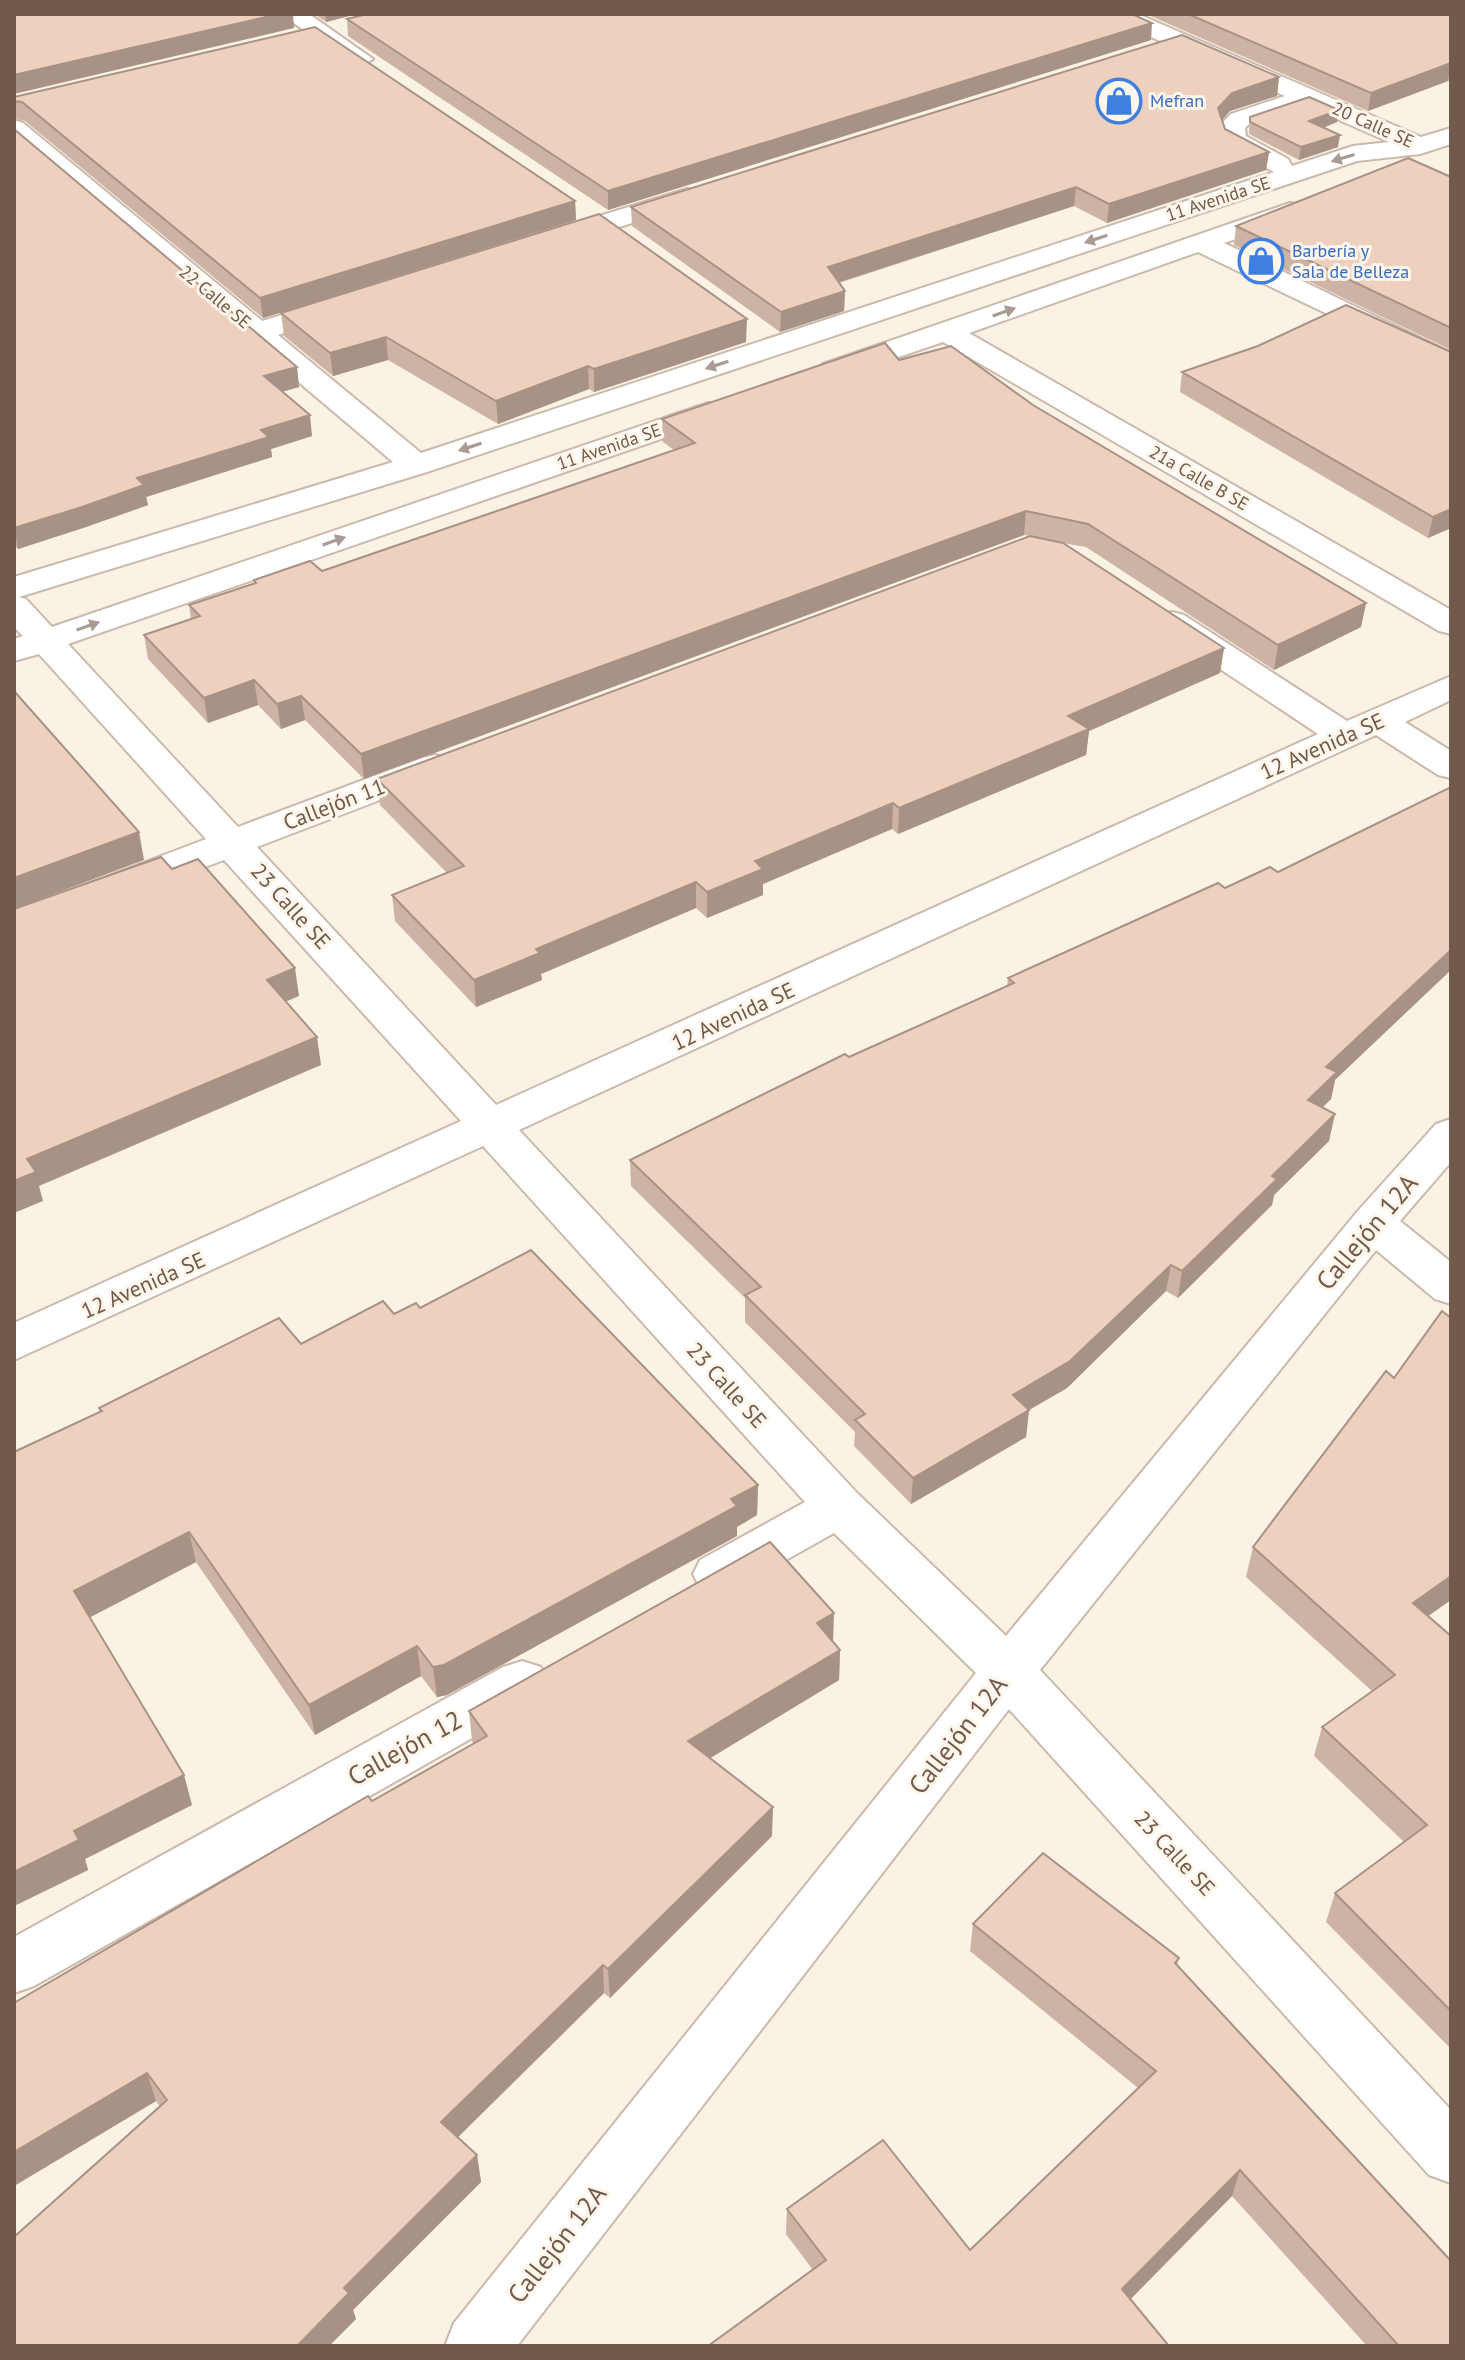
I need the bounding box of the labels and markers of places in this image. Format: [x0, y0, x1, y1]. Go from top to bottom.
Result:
shop icon: Mefran [1095, 77, 1143, 125]
place label: Mefran [1150, 89, 1204, 112]
shop icon: Barbería y Sala de Belleza [1237, 237, 1285, 285]
place label: Barbería y Sala de Belleza [1292, 239, 1409, 283]

